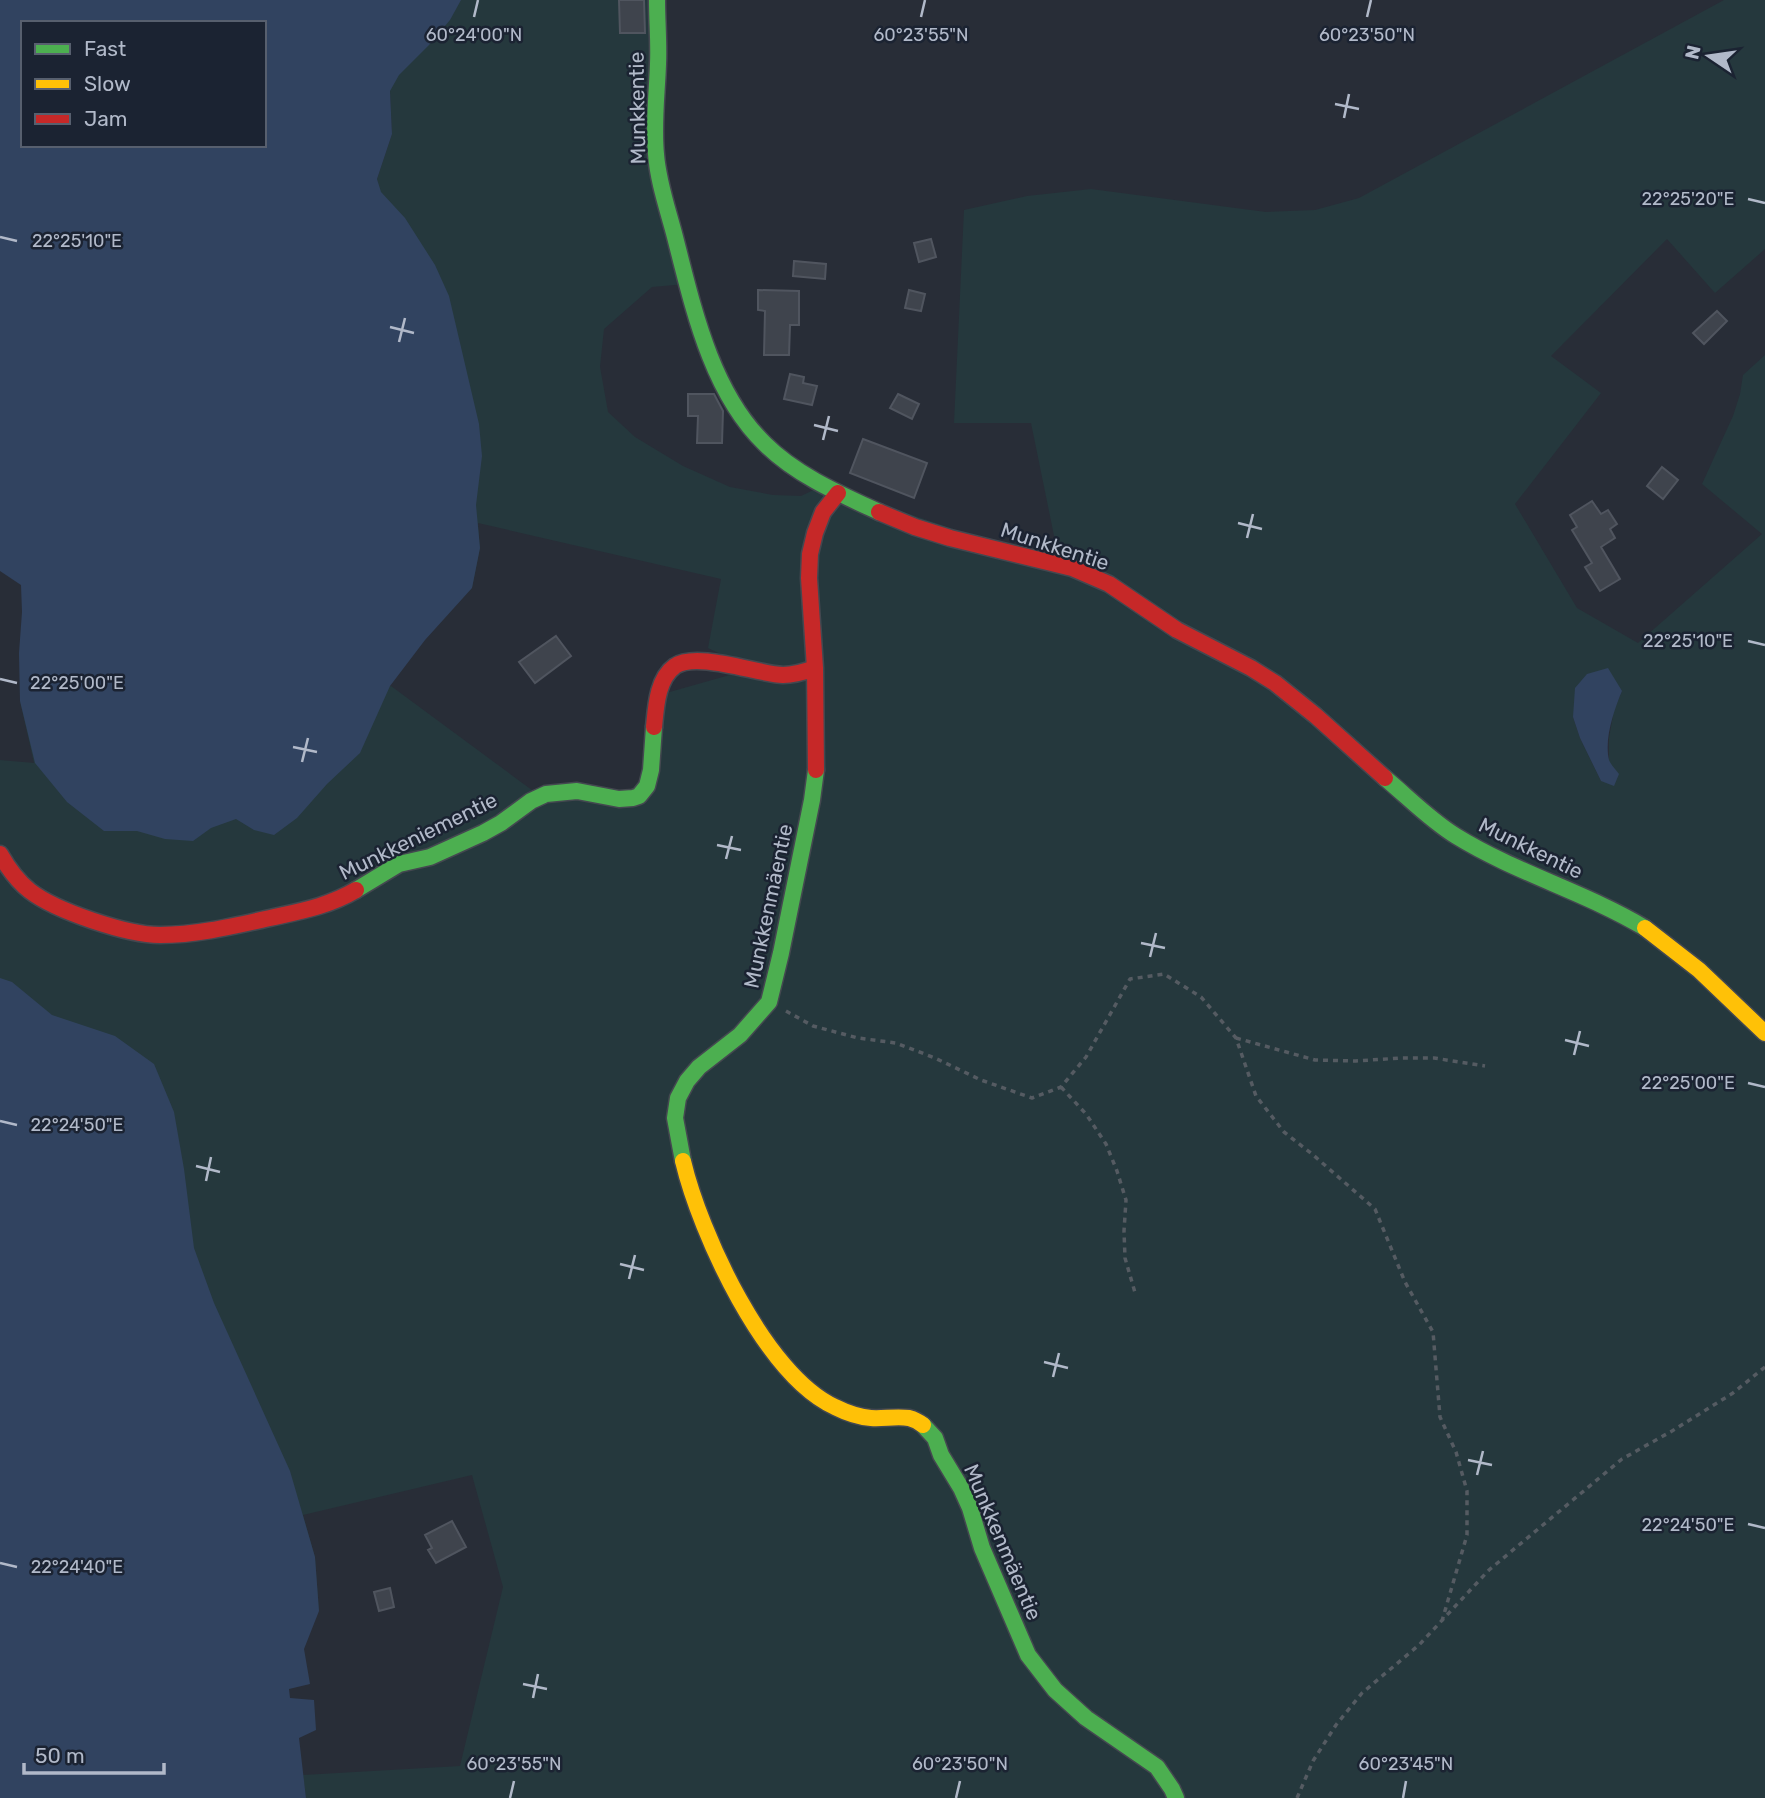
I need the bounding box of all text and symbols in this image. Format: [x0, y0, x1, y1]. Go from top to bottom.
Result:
legend [21, 21, 266, 147]
north arrow [1674, 21, 1744, 91]
text: 60°24'00"N [426, 24, 522, 46]
text: 60°23'55"N [873, 24, 969, 46]
text: 60°23'50"N [1319, 24, 1415, 46]
text: Fast [84, 36, 126, 61]
text: N [1680, 43, 1706, 62]
street label: Munkkentie [624, 51, 650, 165]
text: Slow [84, 71, 131, 96]
text: Jam [84, 106, 128, 131]
text: 22°25'20"E [1642, 188, 1734, 210]
text: 22°25'10"E [32, 230, 122, 252]
street label: Munkkentie [998, 517, 1112, 575]
text: 22°25'10"E [1643, 630, 1733, 652]
text: 22°25'00"E [30, 672, 124, 694]
street label: Munkkeniementie [335, 787, 501, 885]
street label: Munkkentie [1475, 812, 1587, 884]
street label: Munkkenmäentie [738, 822, 798, 990]
text: 22°25'00"E [1641, 1072, 1735, 1094]
text: 22°24'50"E [31, 1114, 123, 1136]
street label: Munkkenmäentie [959, 1460, 1047, 1624]
text: 22°24'50"E [1642, 1514, 1734, 1536]
text: 22°24'40"E [31, 1556, 123, 1578]
scale bar [24, 1731, 164, 1775]
text: 50 m [35, 1743, 85, 1768]
text: 60°23'55"N [466, 1753, 562, 1775]
text: 60°23'50"N [912, 1753, 1008, 1775]
text: 60°23'45"N [1359, 1753, 1453, 1775]

